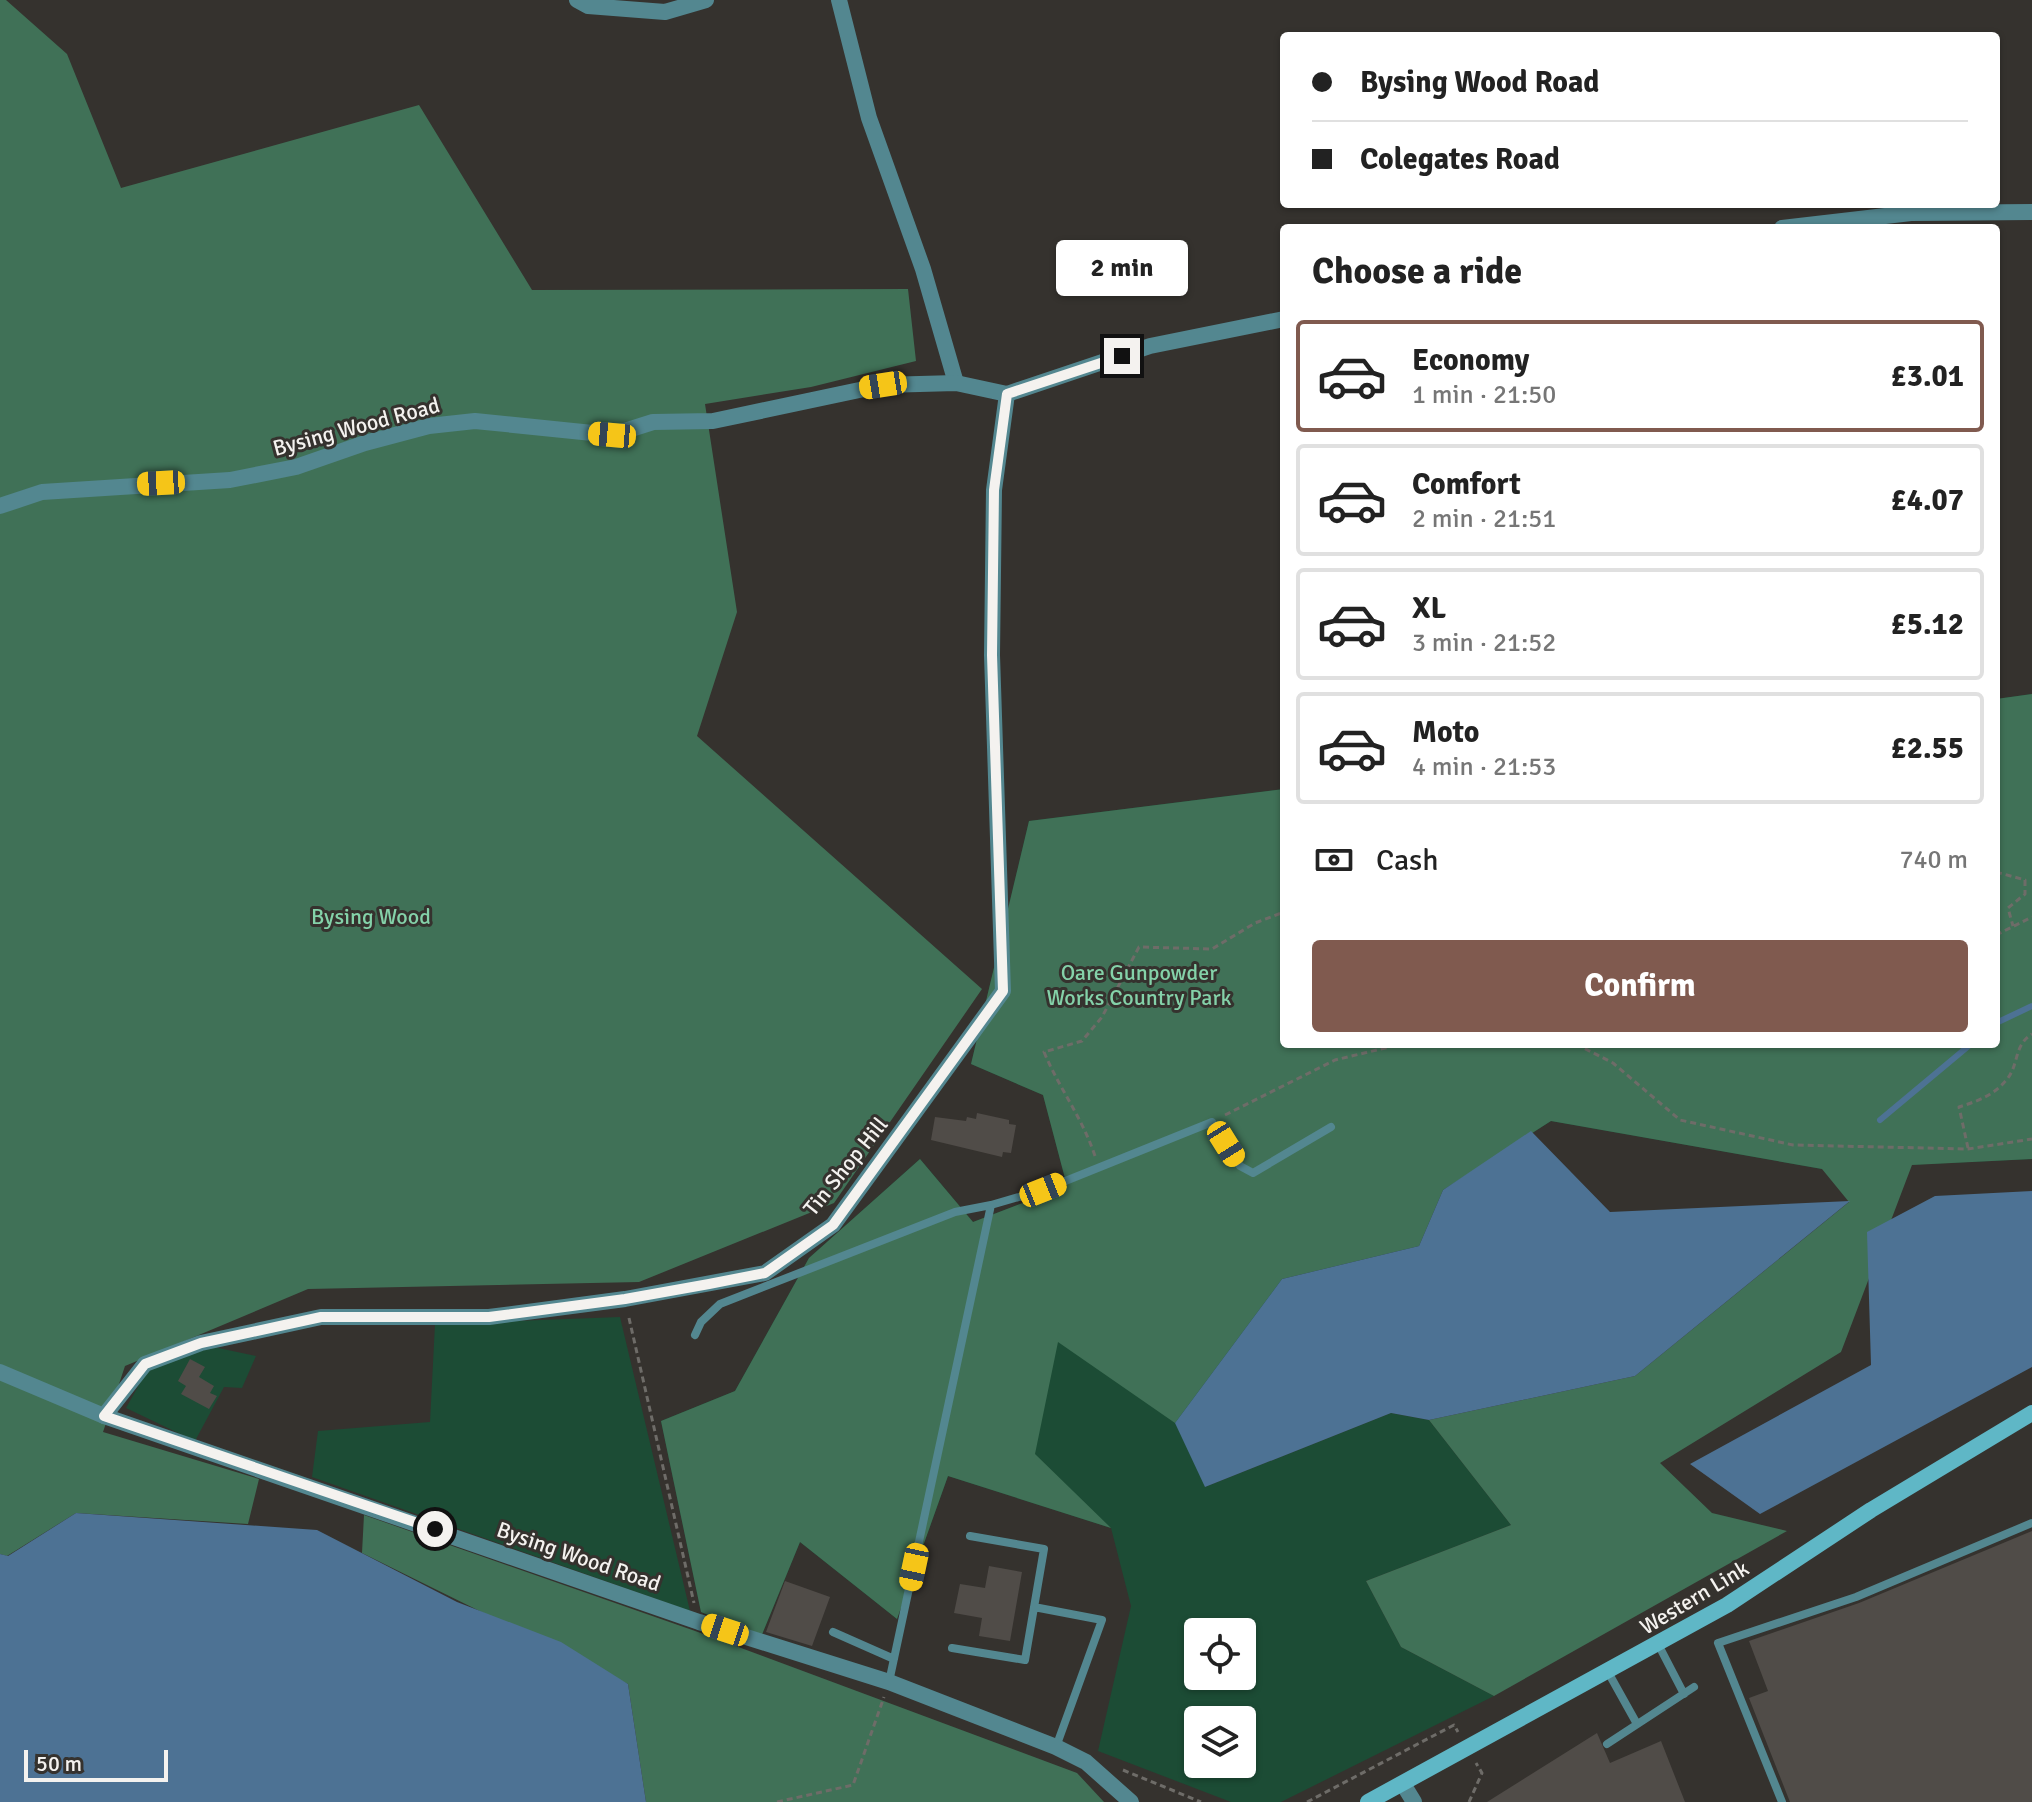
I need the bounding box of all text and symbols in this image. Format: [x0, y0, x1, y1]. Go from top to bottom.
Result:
text: Bysing Wood Road [1360, 64, 1599, 101]
text: Colegates Road [1360, 141, 1560, 178]
callout: 2 min [1056, 240, 1188, 296]
text: Choose a ride [1312, 249, 1522, 294]
text: 2 min [1091, 252, 1153, 284]
route end [1104, 338, 1140, 374]
icon: car [1316, 340, 1388, 412]
text: Economy [1412, 342, 1529, 379]
text: £3.01 [1891, 358, 1964, 395]
car [857, 369, 909, 401]
text: 1 min · 21:50 [1412, 379, 1556, 411]
street label: Bysing Wood Road [270, 391, 443, 462]
car [587, 421, 637, 449]
icon: car [1316, 464, 1388, 536]
text: Comfort [1412, 466, 1521, 503]
car [136, 470, 186, 496]
text: £4.07 [1891, 482, 1964, 519]
text: 2 min · 21:51 [1412, 503, 1556, 535]
icon: car [1316, 588, 1388, 660]
text: XL [1412, 590, 1446, 627]
text: £5.12 [1891, 606, 1964, 643]
text: 3 min · 21:52 [1412, 627, 1556, 659]
icon: car [1316, 712, 1388, 784]
text: Moto [1412, 714, 1479, 751]
text: £2.55 [1891, 730, 1964, 767]
text: 4 min · 21:53 [1412, 751, 1556, 783]
icon: cash [1312, 838, 1356, 882]
text: Cash [1376, 842, 1439, 879]
text: 740 m [1899, 844, 1968, 876]
park label: Bysing Wood [311, 903, 431, 930]
button: Confirm [1312, 940, 1968, 1032]
park label: Oare Gunpowder Works Country Park [1046, 959, 1232, 1011]
street label: Tin Shop Hill [797, 1111, 893, 1221]
car [1203, 1117, 1249, 1171]
car [1016, 1170, 1070, 1210]
route start [417, 1511, 453, 1547]
street label: Bysing Wood Road [493, 1516, 664, 1597]
car [897, 1541, 931, 1593]
street label: Western Link [1635, 1554, 1753, 1640]
car [698, 1611, 752, 1649]
map controls [1184, 1618, 1256, 1778]
button: locate [1184, 1618, 1256, 1690]
button: layers [1184, 1706, 1256, 1778]
scale bar [24, 1746, 168, 1782]
text: 50 m [36, 1750, 82, 1777]

